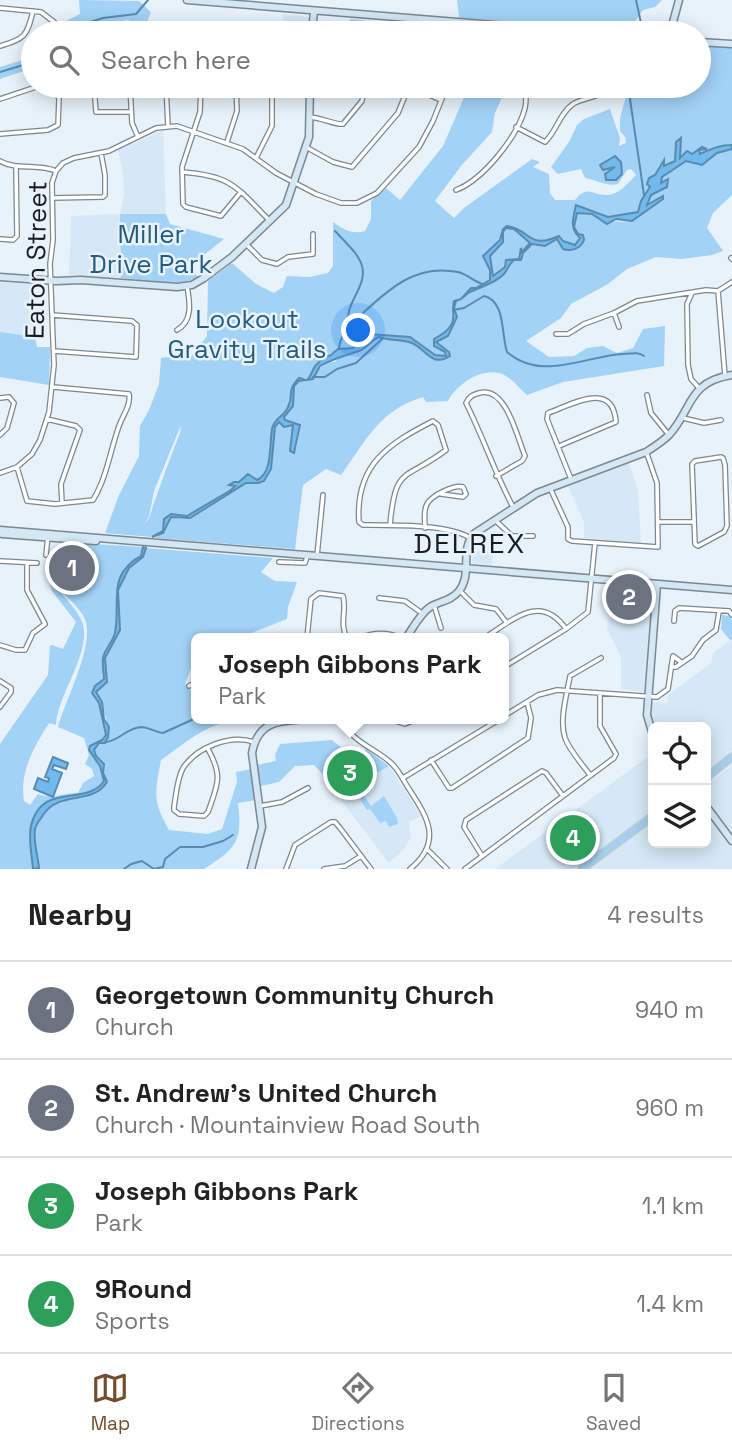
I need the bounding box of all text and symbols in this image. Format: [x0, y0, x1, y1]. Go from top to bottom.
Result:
search box [21, 21, 711, 98]
icon: search [45, 41, 83, 79]
text: Search here [101, 43, 251, 77]
street label: Eaton Street [18, 181, 54, 339]
park label: Miller Drive Park [89, 217, 213, 281]
park label: Lookout Gravity Trails [167, 302, 327, 366]
your location [341, 313, 375, 347]
district label: DELREX [414, 525, 526, 561]
pin: 1 [49, 542, 95, 594]
pin: 2 [606, 571, 652, 623]
popup [191, 633, 509, 724]
text: Joseph Gibbons Park [218, 647, 482, 681]
text: Park [218, 681, 266, 711]
map controls [648, 722, 711, 848]
button: locate [648, 722, 711, 785]
pin: 3 [327, 747, 373, 799]
button: layers [648, 785, 711, 848]
pin: 4 [550, 812, 596, 864]
text: Nearby [28, 895, 132, 934]
text: 4 results [607, 900, 704, 930]
text: Georgetown Community Church [95, 978, 494, 1012]
text: 1 [46, 995, 56, 1025]
text: 940 m [635, 995, 704, 1025]
text: Church [95, 1012, 174, 1042]
text: St. Andrew's United Church [95, 1076, 437, 1110]
text: 2 [44, 1093, 58, 1123]
text: 960 m [635, 1093, 704, 1123]
text: Church · Mountainview Road South [95, 1110, 480, 1140]
text: Joseph Gibbons Park [95, 1174, 359, 1208]
text: 3 [44, 1191, 58, 1221]
text: 1.1 km [642, 1191, 704, 1221]
text: Park [95, 1208, 143, 1238]
text: 9Round [95, 1272, 192, 1306]
text: 4 [44, 1289, 58, 1319]
text: 1.4 km [636, 1289, 704, 1319]
text: Sports [95, 1306, 170, 1336]
tab: Map [91, 1369, 130, 1436]
tab: Directions [312, 1369, 405, 1436]
tab: Saved [586, 1369, 641, 1436]

